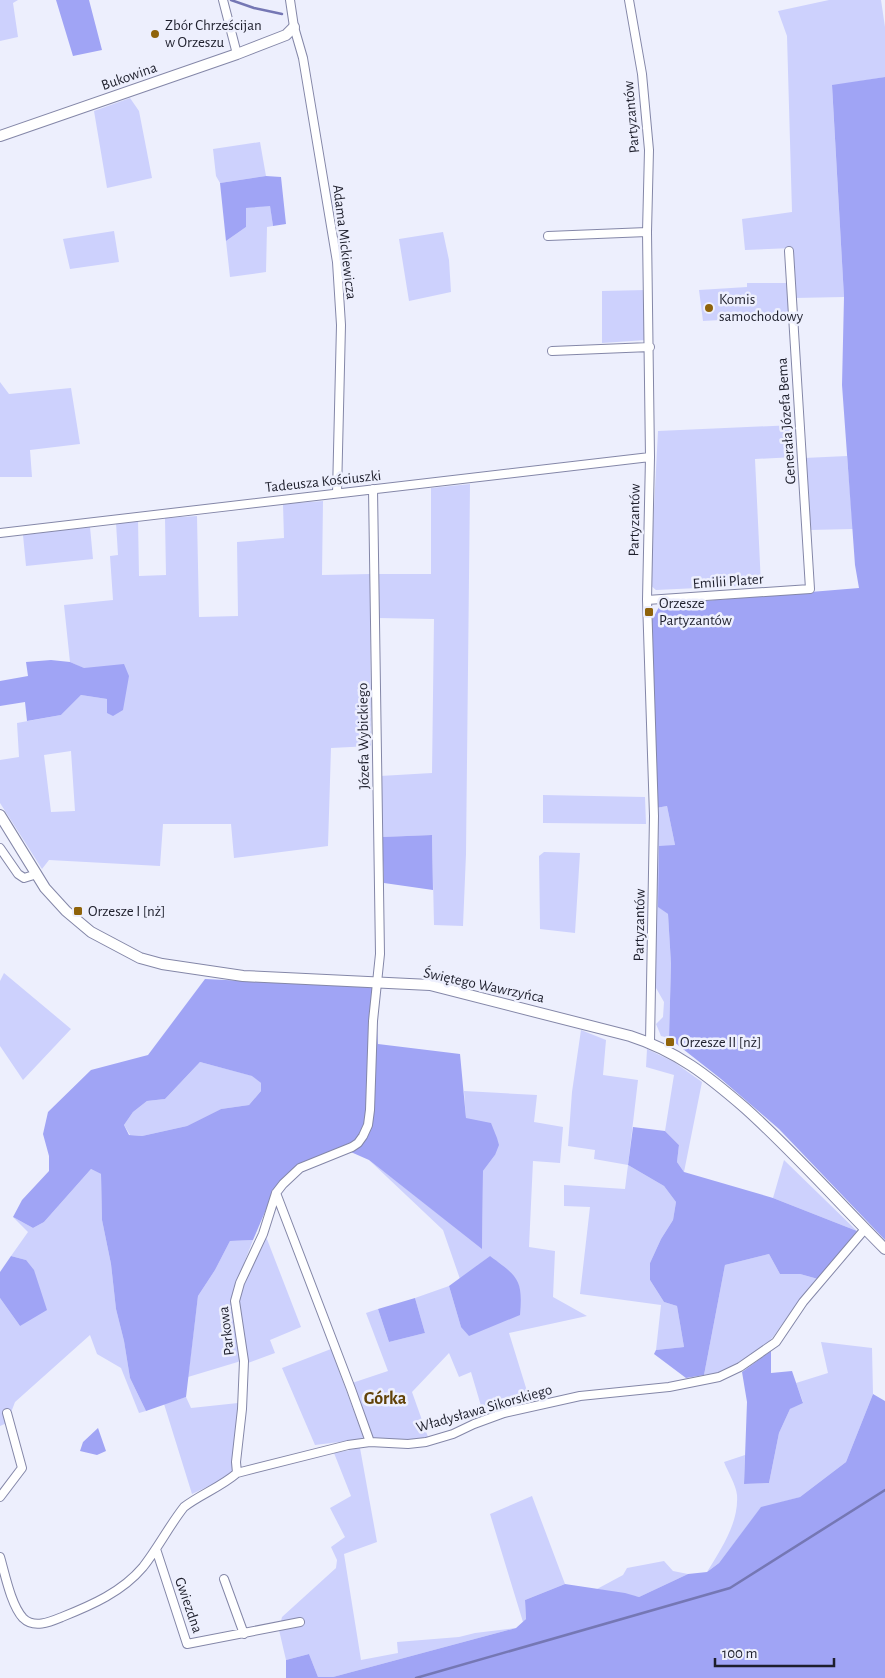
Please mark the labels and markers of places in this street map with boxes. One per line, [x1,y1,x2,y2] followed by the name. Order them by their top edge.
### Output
[165,18,262,50] place label: Zbór Chrześcijan w Orzeszu
[149,28,161,40] marker: Zbór Chrześcijan w Orzeszu
[719,292,804,324] place label: Komis samochodowy
[703,302,715,314] marker: Komis samochodowy
[659,596,732,628] place label: Orzesze Partyzantów
[643,606,655,618] marker: Orzesze Partyzantów
[88,904,165,919] place label: Orzesze I [nż]
[72,905,84,917] marker: Orzesze I [nż]
[680,1035,761,1050] place label: Orzesze II [nż]
[664,1036,676,1048] marker: Orzesze II [nż]

